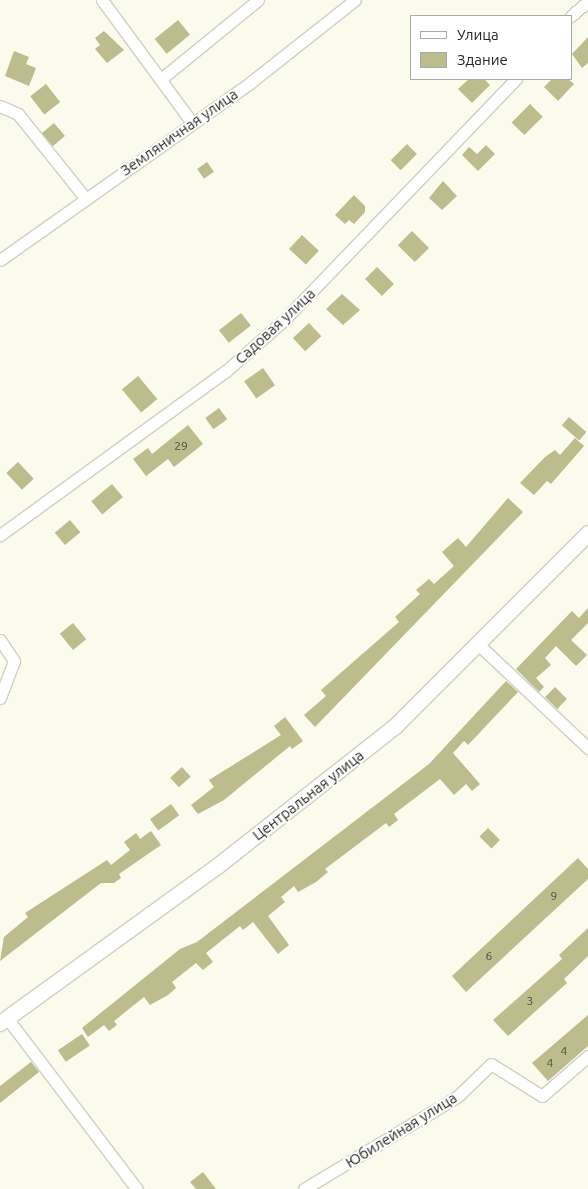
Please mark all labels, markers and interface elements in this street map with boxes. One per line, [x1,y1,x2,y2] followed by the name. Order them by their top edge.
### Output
[410,15,573,80] legend
[457,26,499,43] text: Улица
[457,51,508,68] text: Здание
[117,85,241,179] street label: Земляничная улица
[231,284,319,368] street label: Садовая улица
[174,439,188,453] house number: 29
[249,746,367,844] street label: Центральная улица
[551,889,557,903] house number: 9
[486,949,492,963] house number: 6
[527,994,533,1008] house number: 3
[561,1044,567,1058] house number: 4
[547,1056,553,1070] house number: 4
[342,1088,460,1172] street label: Юбилейная улица

